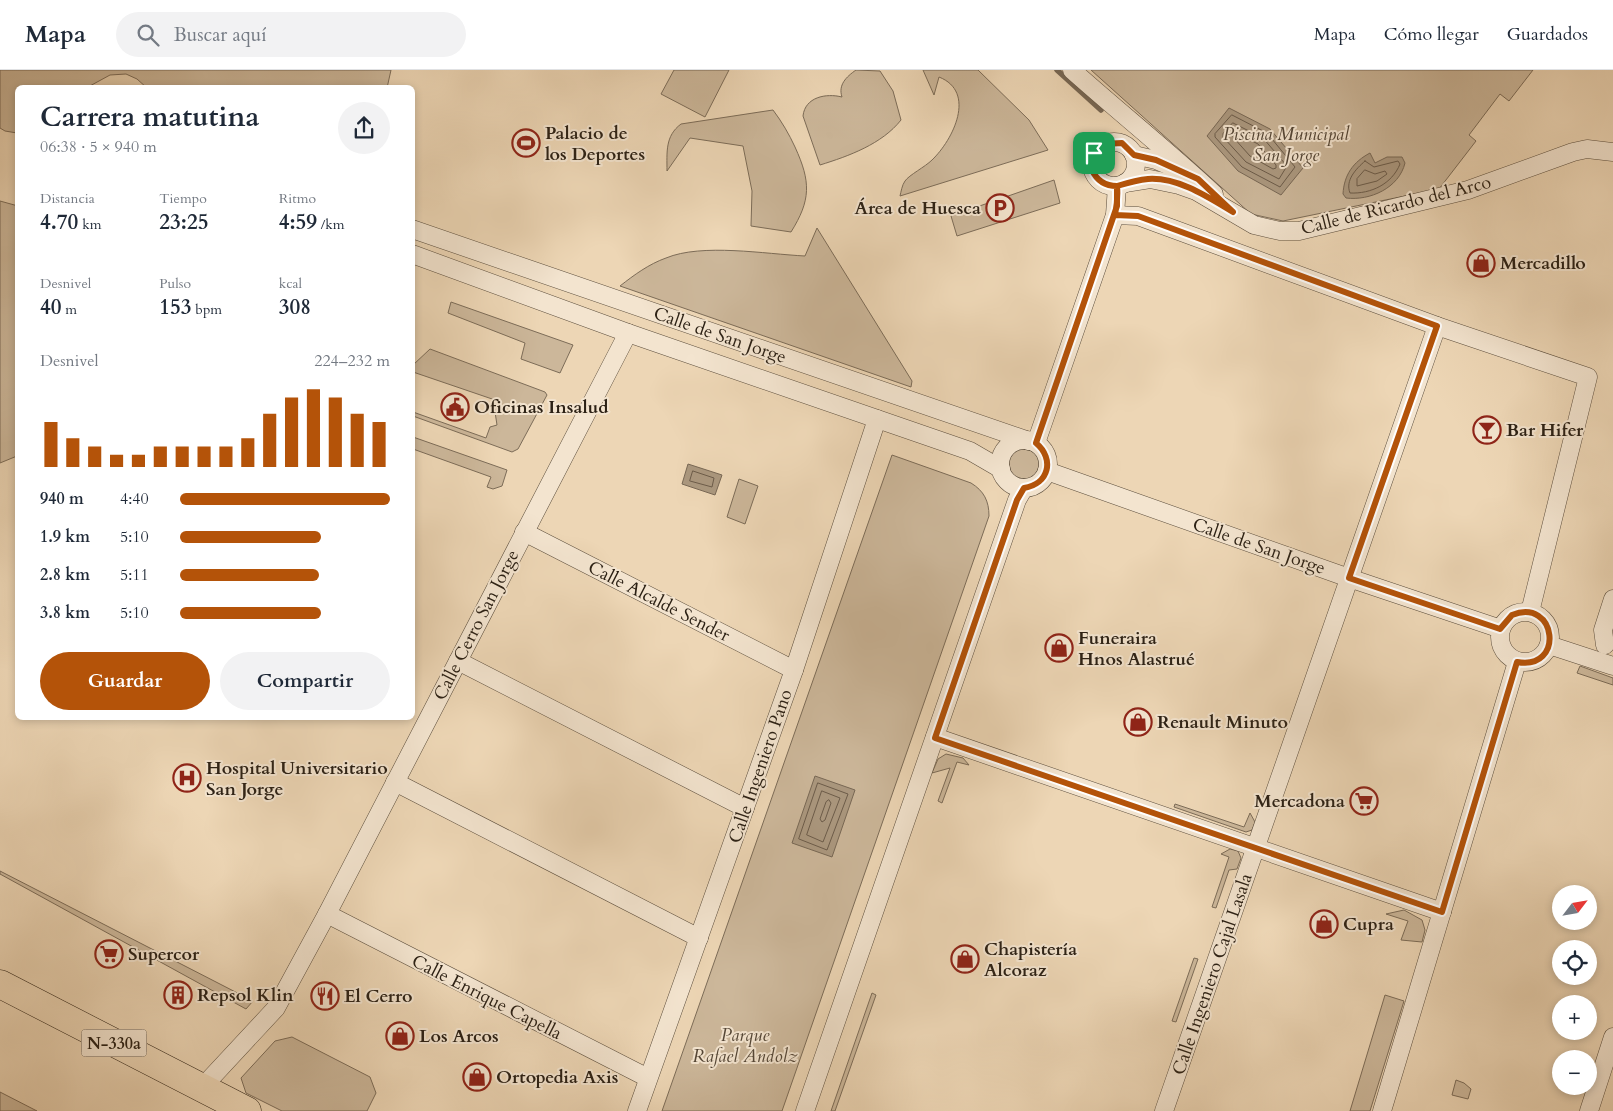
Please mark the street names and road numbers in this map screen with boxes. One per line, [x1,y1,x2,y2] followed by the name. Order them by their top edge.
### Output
[1298,170,1494,241] street label: Calle de Ricardo del Arco
[650,301,790,370] street label: Calle de San Jorge
[1189,512,1329,581] street label: Calle de San Jorge
[428,546,525,705] street label: Calle Cerro San Jorge
[584,555,734,648] street label: Calle Alcalde Sender
[722,686,799,847] street label: Calle Ingeniero Pano
[1166,870,1259,1078] street label: Calle Ingeniero Cajal Lasala
[407,949,566,1046] street label: Calle Enrique Capella
[82,1030,146,1056] road number: N-330a

